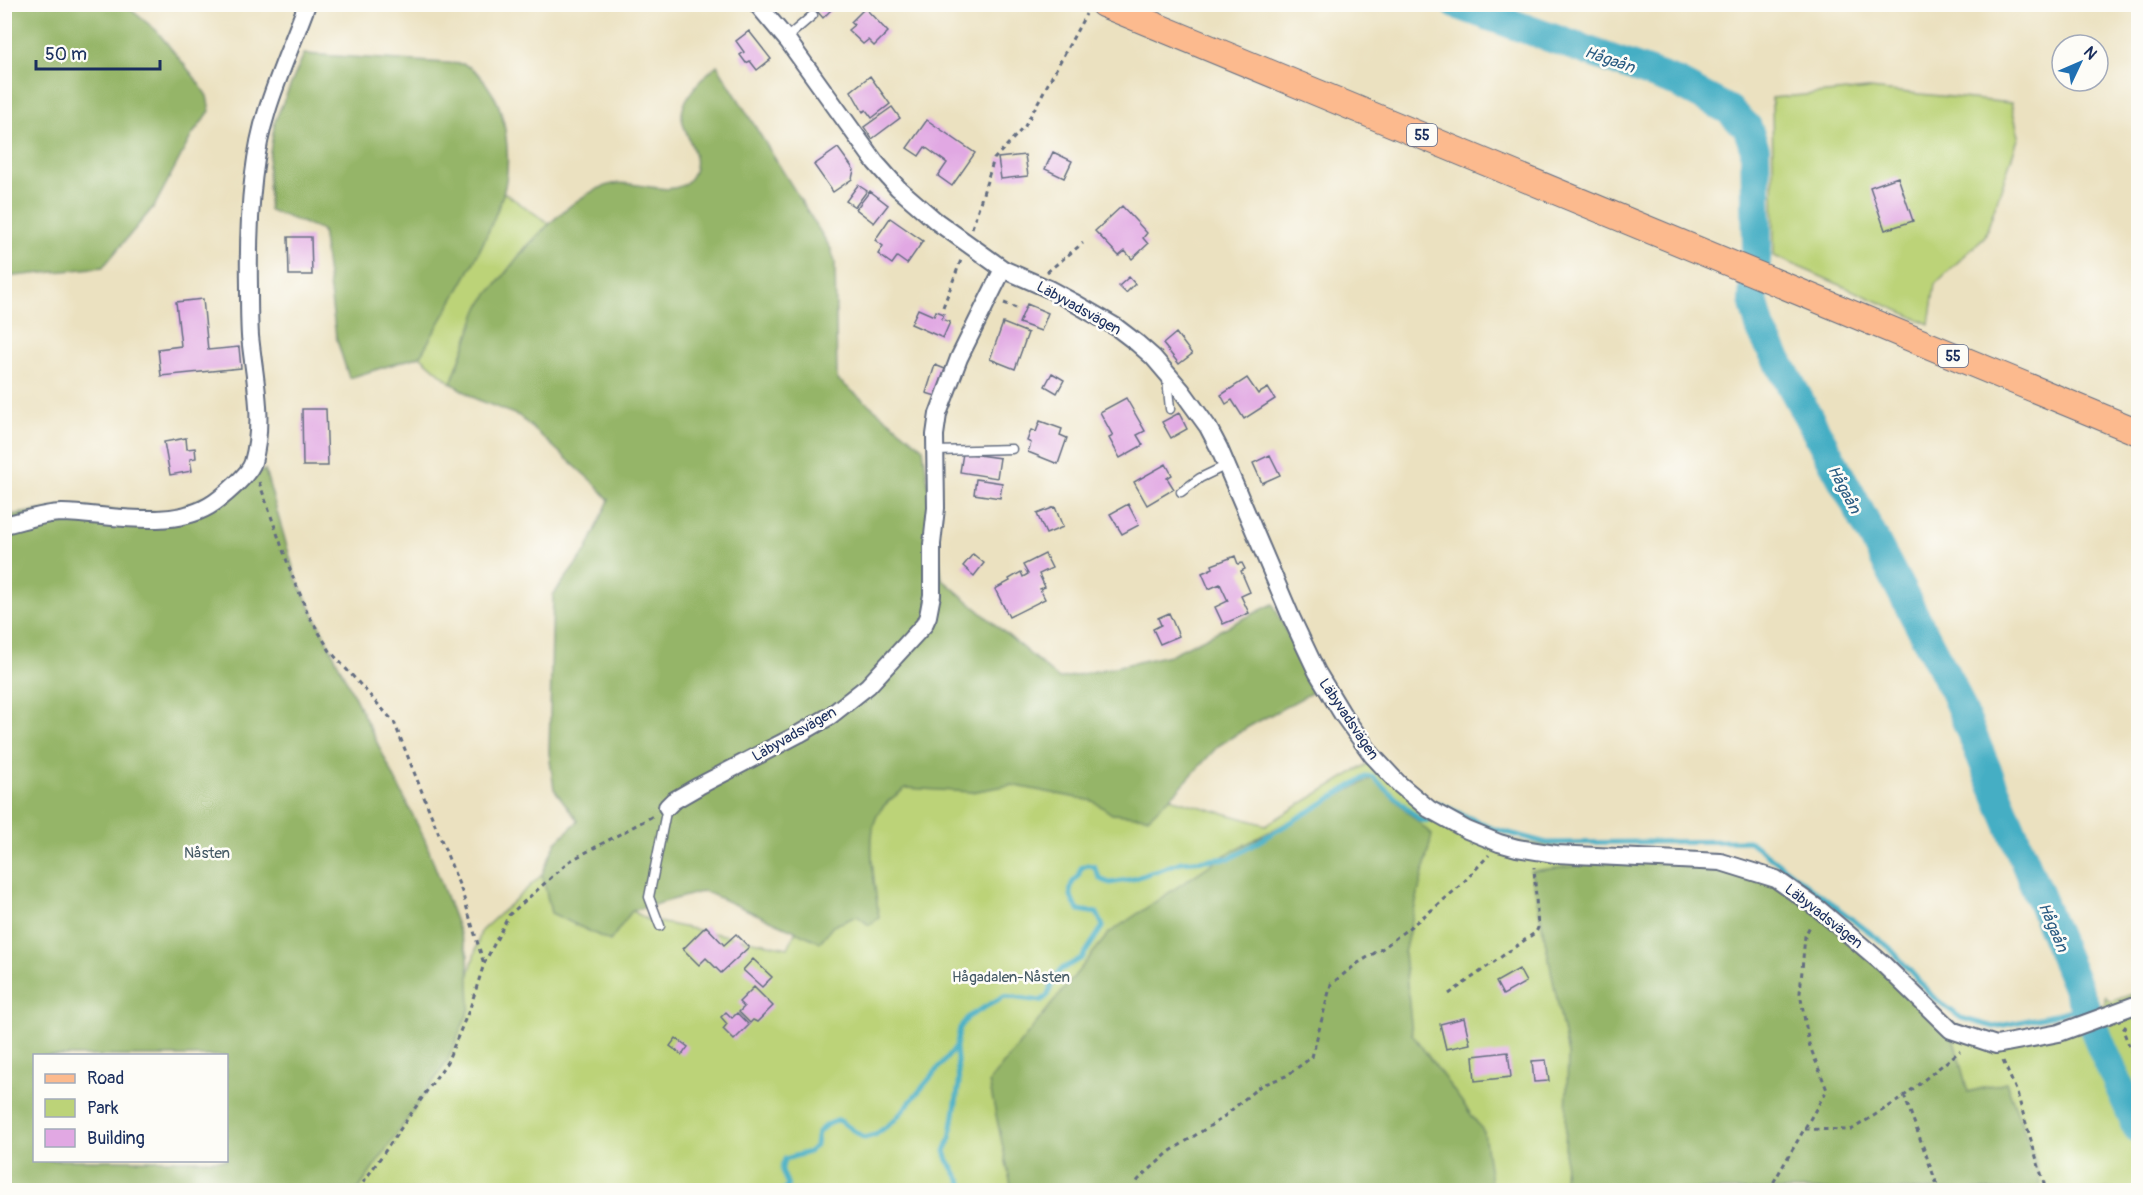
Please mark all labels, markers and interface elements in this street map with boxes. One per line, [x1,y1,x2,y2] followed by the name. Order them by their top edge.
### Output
[36,33,160,71] scale bar
[2050,33,2110,93] north arrow
[1582,42,1638,78] water label: Hågaån
[2079,42,2101,64] text: N
[45,43,87,66] text: 50 m
[1407,124,1437,146] road number: 55
[1033,277,1125,340] street label: Läbyvadsvägen
[1938,345,1968,367] road number: 55
[1823,462,1865,518] water label: Hågaån
[1314,675,1383,764] street label: Läbyvadsvägen
[749,703,840,766] street label: Läbyvadsvägen
[184,844,230,863] park label: Nåsten
[1781,880,1867,953] street label: Läbyvadsvägen
[2034,900,2073,956] water label: Hågaån
[952,968,1070,987] park label: Hågadalen-Nåsten
[33,1054,228,1162] legend
[87,1067,124,1090] text: Road
[87,1097,119,1120] text: Park
[87,1127,145,1150] text: Building

